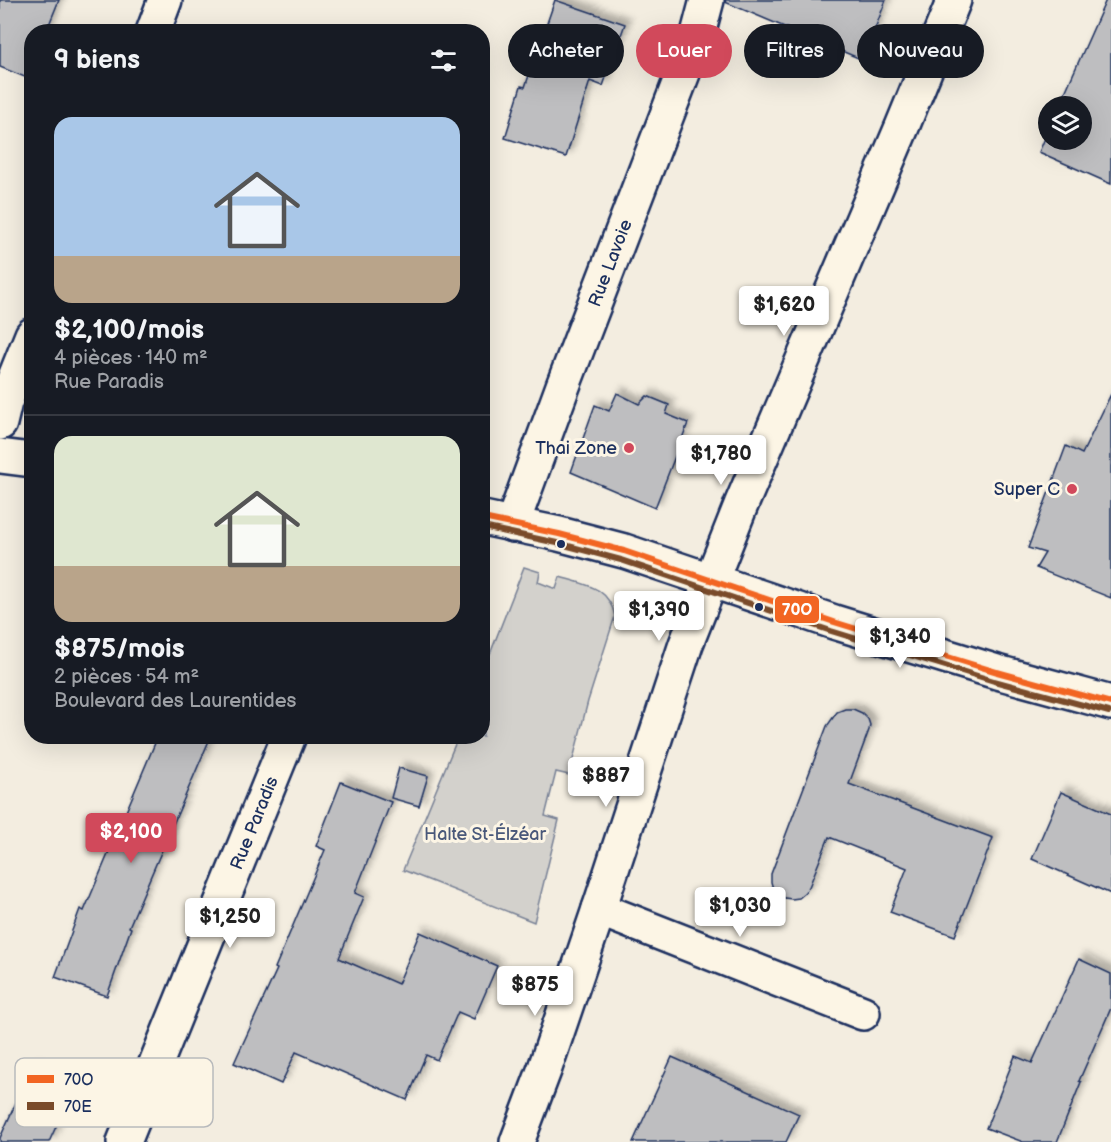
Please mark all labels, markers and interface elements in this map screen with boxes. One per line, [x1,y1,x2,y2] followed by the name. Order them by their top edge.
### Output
[508,24,624,78] chip: Acheter
[636,24,732,78] chip: Louer
[744,24,845,78] chip: Filtres
[857,24,984,78] chip: Nouveau
[427,44,460,77] icon: filters
[54,45,140,76] text: 9 biens
[1038,96,1092,150] map controls
[1038,96,1092,150] button: layers
[203,156,311,264] icon: home
[584,216,637,310] street label: Rue Lavoie
[735,286,833,337] pin: $1,620
[753,293,815,317] text: $1,620
[54,315,204,346] text: $2,100/mois
[54,346,208,370] text: 4 pièces · 140 m²
[54,370,164,394] text: Rue Paradis
[672,435,770,486] pin: $1,780
[535,438,617,459] place label: Thai Zone
[622,441,636,455] marker: Thai Zone
[690,442,752,466] text: $1,780
[203,475,311,583] icon: home
[994,479,1060,500] place label: Super C
[1065,482,1079,496] marker: Super C
[555,538,567,550] unlabelled marker
[610,591,708,642] pin: $1,390
[774,595,820,624] line badge: 70O
[628,598,690,622] text: $1,390
[753,601,765,613] unlabelled marker
[782,601,813,620] text: 70O
[851,618,949,669] pin: $1,340
[869,625,931,649] text: $1,340
[54,634,184,665] text: $875/mois
[54,665,199,689] text: 2 pièces · 54 m²
[54,689,296,713] text: Boulevard des Laurentides
[570,757,642,808] pin: $887
[582,764,630,788] text: $887
[226,773,283,873] street label: Rue Paradis
[82,813,180,864] pin: $2,100
[100,820,162,844] text: $2,100
[424,822,546,845] park label: Halte St-Élzéar
[691,887,789,938] pin: $1,030
[709,894,771,918] text: $1,030
[181,898,279,949] pin: $1,250
[199,905,261,929] text: $1,250
[499,966,571,1017] pin: $875
[511,973,559,997] text: $875
[15,1058,213,1127] legend
[64,1071,93,1090] text: 70O
[64,1098,92,1117] text: 70E

